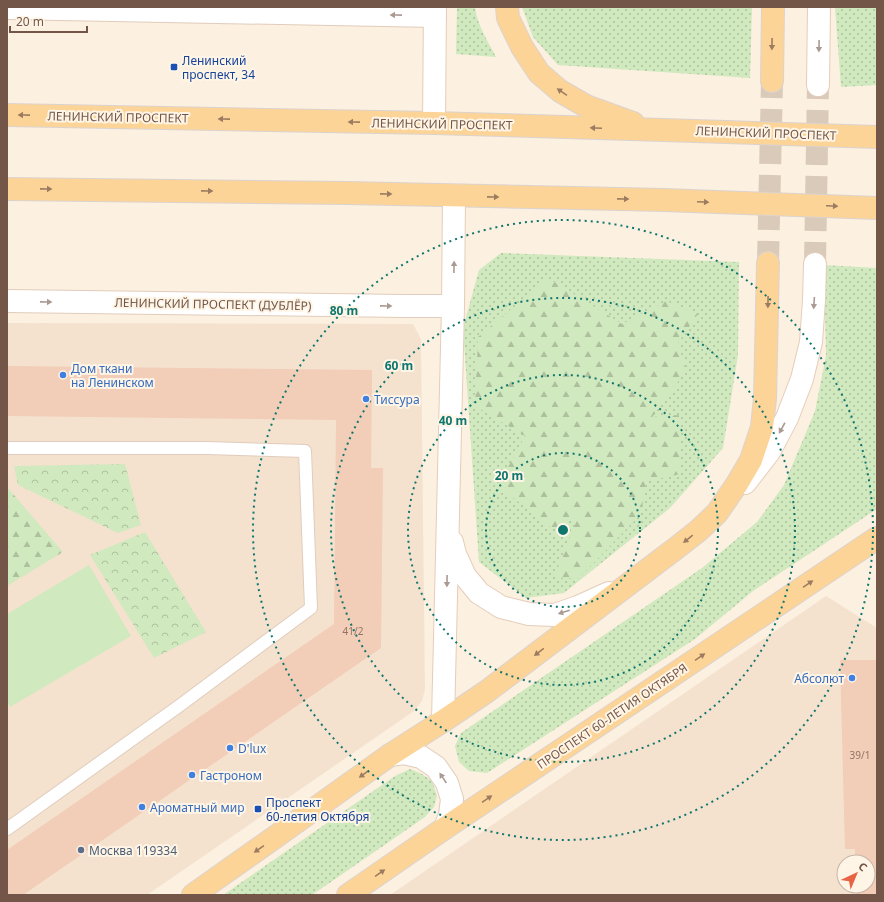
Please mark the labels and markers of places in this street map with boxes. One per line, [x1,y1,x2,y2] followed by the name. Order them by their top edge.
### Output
[182,52,255,83] place label: Ленинский проспект, 34
[169,62,179,72] marker: Ленинский проспект, 34
[71,360,154,391] place label: Дом ткани на Ленинском
[58,370,68,380] marker: Дом ткани на Ленинском
[374,391,420,408] place label: Тиссура
[361,394,371,404] marker: Тиссура
[556,523,570,537] centre of rings
[794,670,844,687] place label: Абсолют
[847,673,857,683] marker: Абсолют
[238,740,267,757] place label: D'lux
[225,743,235,753] marker: D'lux
[200,767,262,784] place label: Гастроном
[187,770,197,780] marker: Гастроном
[266,794,369,825] place label: Проспект 60-летия Октября
[150,799,244,816] place label: Ароматный мир
[137,802,147,812] marker: Ароматный мир
[253,804,263,814] marker: Проспект 60-летия Октября
[89,842,177,859] place label: Москва 119334
[76,845,86,855] marker: Москва 119334

